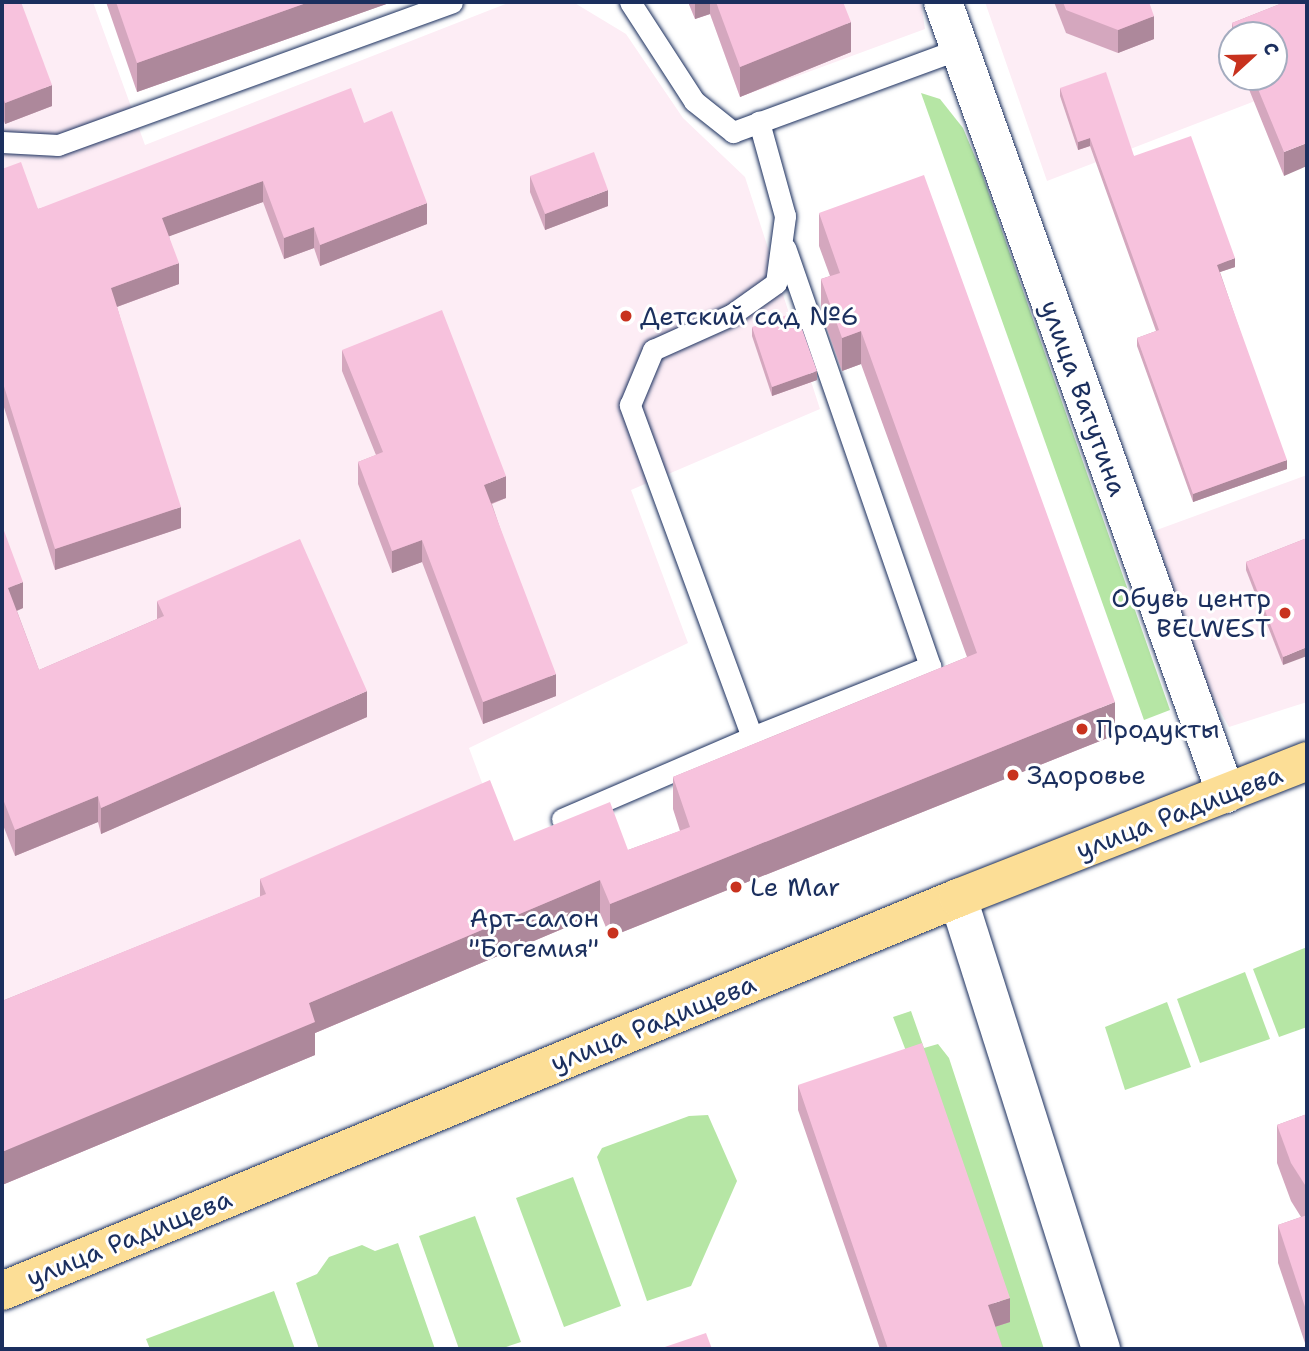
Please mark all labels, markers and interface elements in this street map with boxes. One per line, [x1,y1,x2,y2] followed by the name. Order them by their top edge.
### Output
[1218,21,1288,91] north arrow
[1257,39,1285,59] text: С
[1034,296,1134,500] street label: улица Ватутина
[640,300,859,332] place label: Детский сад №6
[618,308,634,324] marker: Детский сад №6
[1111,582,1271,644] place label: Обувь центр BELWEST
[1277,605,1293,621] marker: Обувь центр BELWEST
[1096,713,1220,745] place label: Продукты
[1074,721,1090,737] marker: Продукты
[1071,758,1287,866] street label: улица Радищева
[1027,759,1146,791] place label: Здоровье
[1005,767,1021,783] marker: Здоровье
[750,871,840,903] place label: Le Mar
[728,879,744,895] marker: Le Mar
[469,902,599,964] place label: Арт-салон "Богемия"
[605,925,621,941] marker: Арт-салон "Богемия"
[546,968,760,1078] street label: улица Радищева
[22,1183,236,1293] street label: улица Радищева

